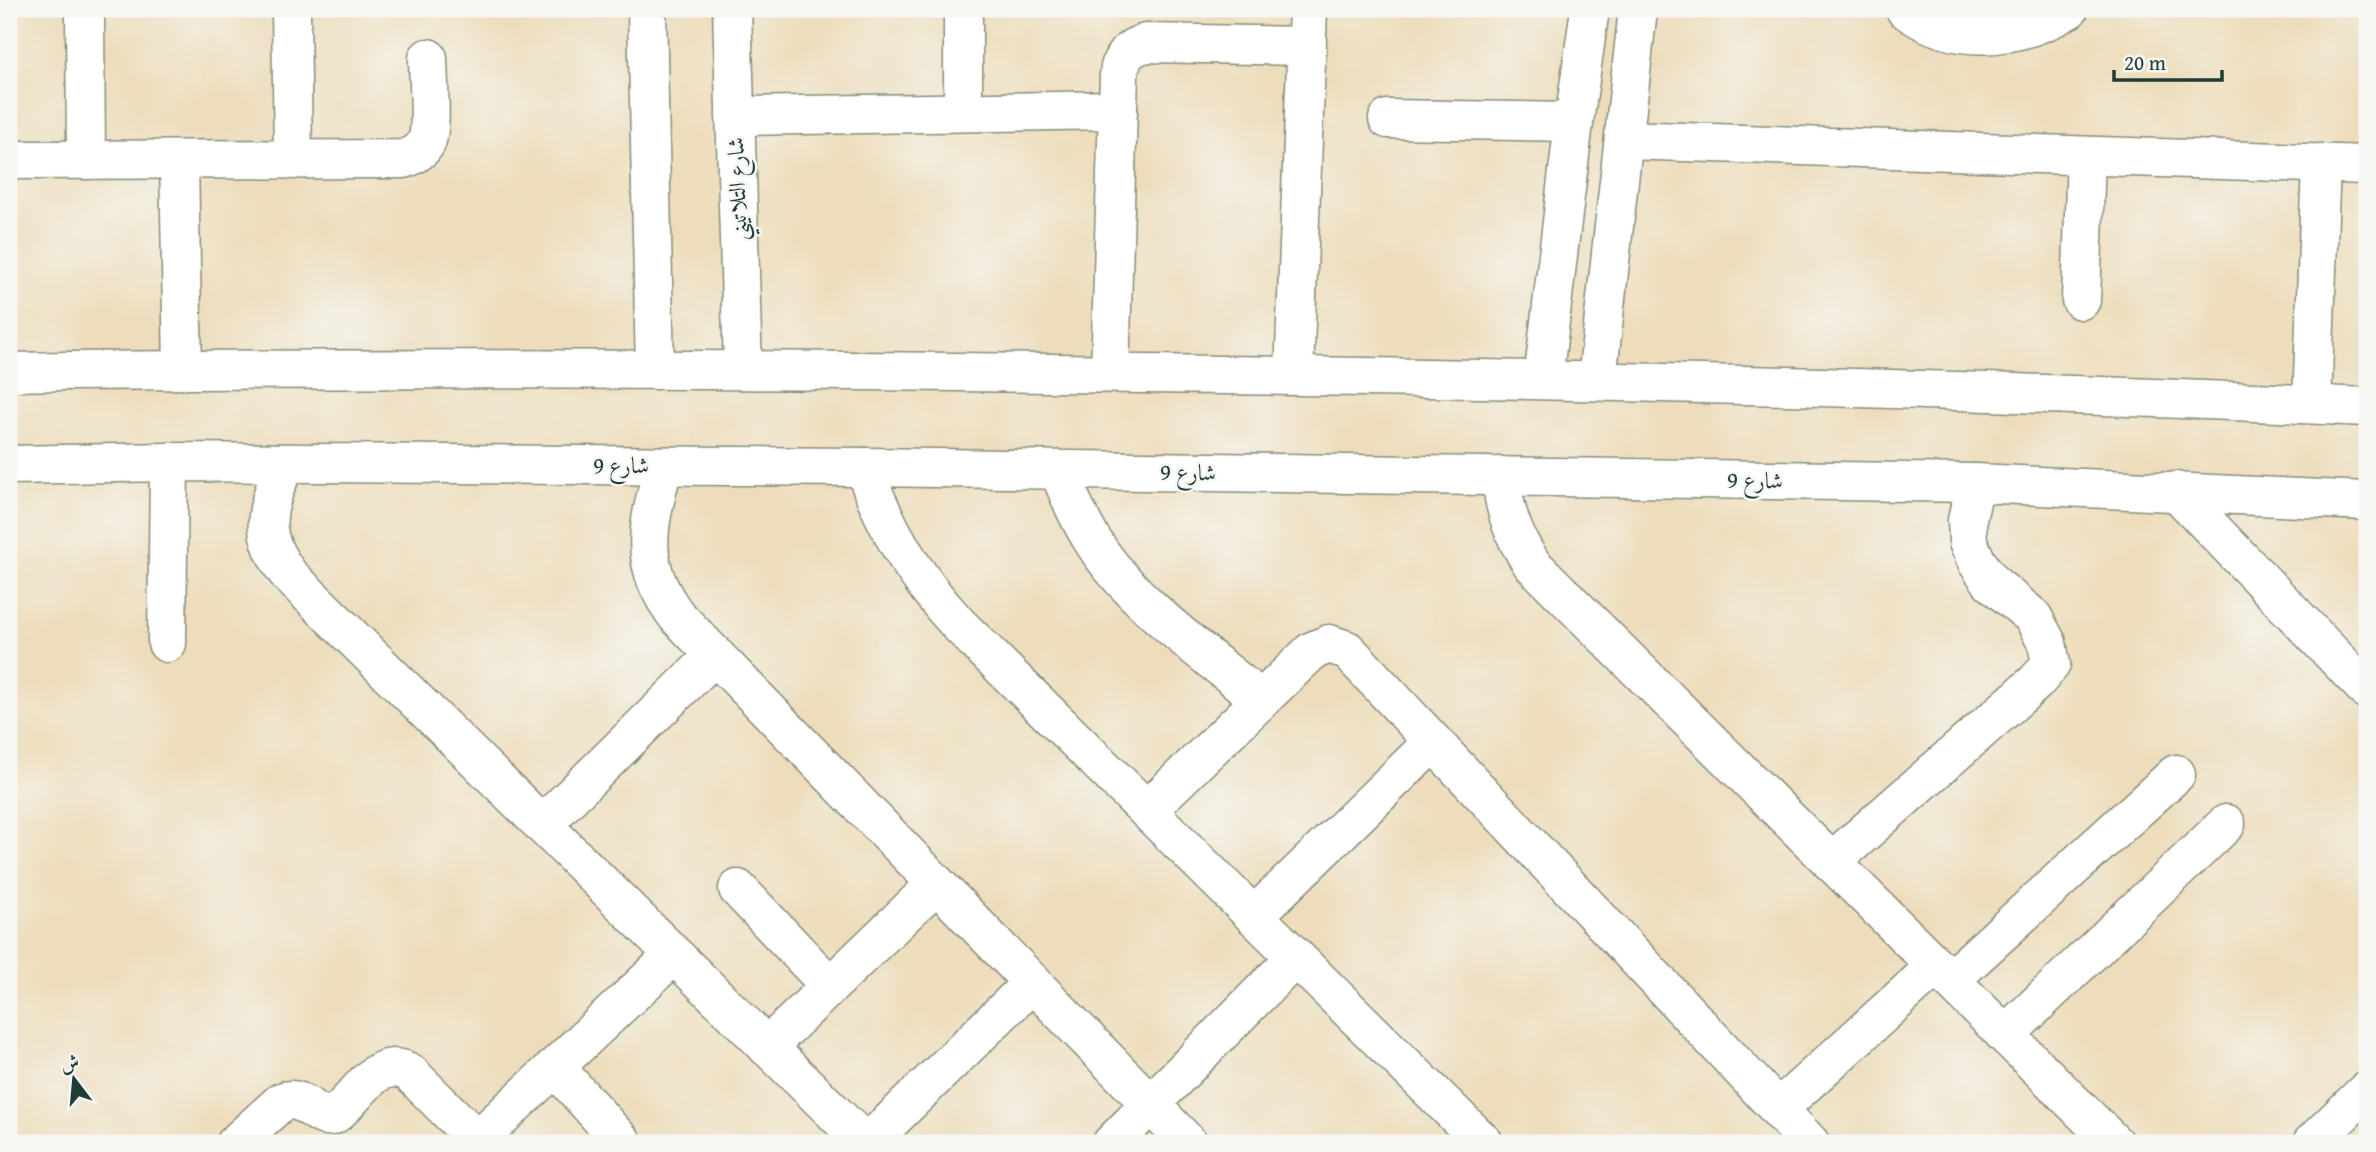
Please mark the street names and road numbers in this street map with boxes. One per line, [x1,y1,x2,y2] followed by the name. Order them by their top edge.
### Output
[718,136,760,241] street label: شارع التلاتيني
[593,448,649,485] street label: شارع 9
[1160,455,1216,492] street label: شارع 9
[1727,463,1783,500] street label: شارع 9

